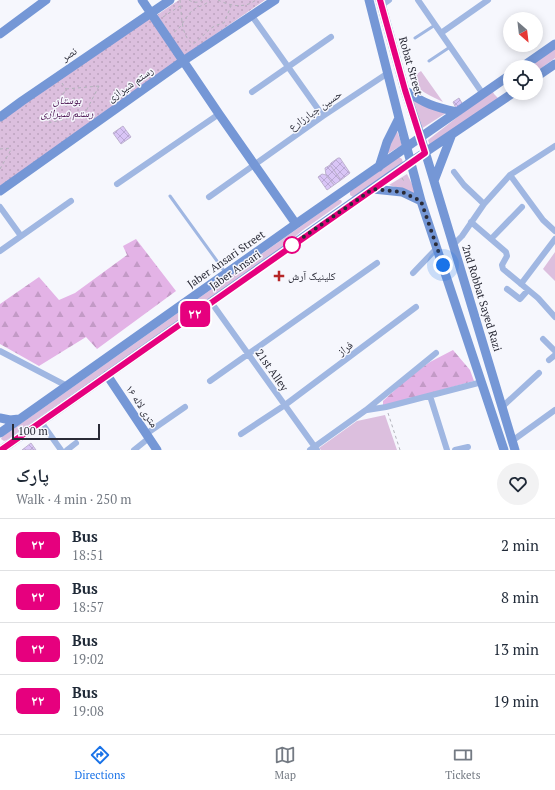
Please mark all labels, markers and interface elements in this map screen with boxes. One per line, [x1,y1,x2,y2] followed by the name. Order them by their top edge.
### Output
[503,12,543,52] north arrow
[503,12,543,100] map controls
[396,35,426,97] street label: Robat Street
[58,44,80,65] street label: نصر
[503,60,543,100] button: locate
[104,63,156,106] street label: رستم شیرازی
[285,86,345,134] street label: حسین جبارزارع
[40,93,94,121] park label: بوستان رستم شیرازی
[185,227,267,291] street label: Jaber Ansari Street
[283,236,301,254] unlabelled marker
[459,243,505,353] street label: 2nd Robbat Sayed Razi
[207,247,263,293] street label: Jaber Ansari
[433,255,453,275] your location
[288,269,336,283] place label: کلینیک آرش
[273,270,285,282] marker: کلینیک آرش
[177,301,213,327] line badge: ۲۲
[188,304,202,323] text: ۲۲
[334,337,356,359] street label: فراز
[252,346,292,394] street label: 21st Alley
[123,382,161,430] street label: ۱۶ متری لاله
[12,422,100,441] scale bar
[18,424,48,438] text: 100 m
[16,462,49,487] text: پارک
[497,463,539,505] button: heart
[16,490,131,508] text: Walk · 4 min · 250 m
[72,526,98,546] text: Bus
[31,535,45,554] text: ۲۲
[501,535,539,555] text: 2 min
[72,546,104,564] text: 18:51
[72,578,98,598] text: Bus
[31,587,45,606] text: ۲۲
[501,587,539,607] text: 8 min
[72,598,104,616] text: 18:57
[72,630,98,650] text: Bus
[31,639,45,658] text: ۲۲
[493,639,539,659] text: 13 min
[72,650,104,668] text: 19:02
[72,682,98,702] text: Bus
[31,691,45,710] text: ۲۲
[493,691,539,711] text: 19 min
[72,702,104,720] text: 19:08
[75,744,125,782] tab: Directions
[274,744,296,782] tab: Map
[445,744,480,782] tab: Tickets

